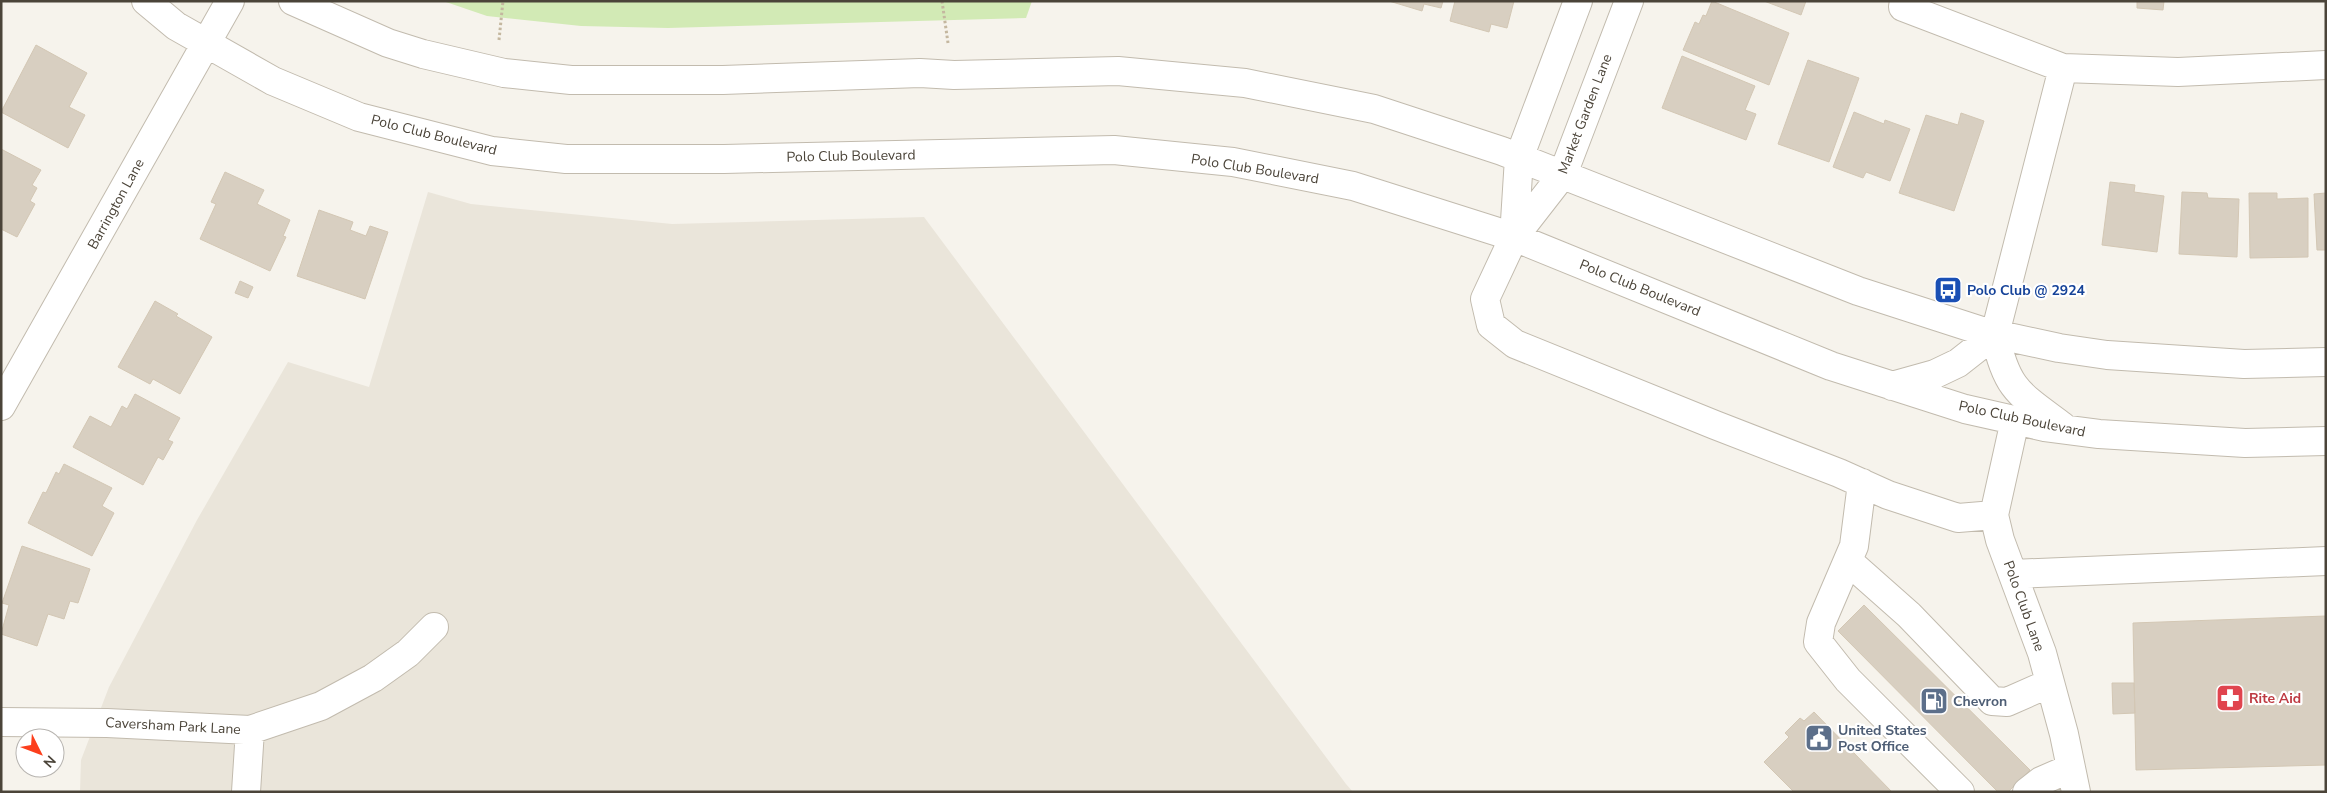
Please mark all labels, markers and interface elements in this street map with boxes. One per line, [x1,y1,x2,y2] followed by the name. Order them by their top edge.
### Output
[1553,51,1617,177] street label: Market Garden Lane
[369,110,499,160] street label: Polo Club Boulevard
[786,145,916,167] street label: Polo Club Boulevard
[1190,150,1320,188] street label: Polo Club Boulevard
[83,155,149,253] street label: Barrington Lane
[1577,255,1703,321] street label: Polo Club Boulevard
[1933,275,1963,305] bus stop icon: Polo Club @ 2924
[1967,281,2086,300] place label: Polo Club @ 2924
[1957,396,2087,442] street label: Polo Club Boulevard
[1999,558,2049,654] street label: Polo Club Lane
[2215,683,2245,713] pharmacy icon: Rite Aid
[1919,686,1949,716] fuel station icon: Chevron
[2249,689,2301,708] place label: Rite Aid
[1953,692,2007,711] place label: Chevron
[105,713,241,739] street label: Caversham Park Lane
[1838,721,1927,756] place label: United States Post Office
[1804,723,1834,753] public building icon: United States Post Office
[15,728,65,778] north arrow
[39,751,60,772] text: N

